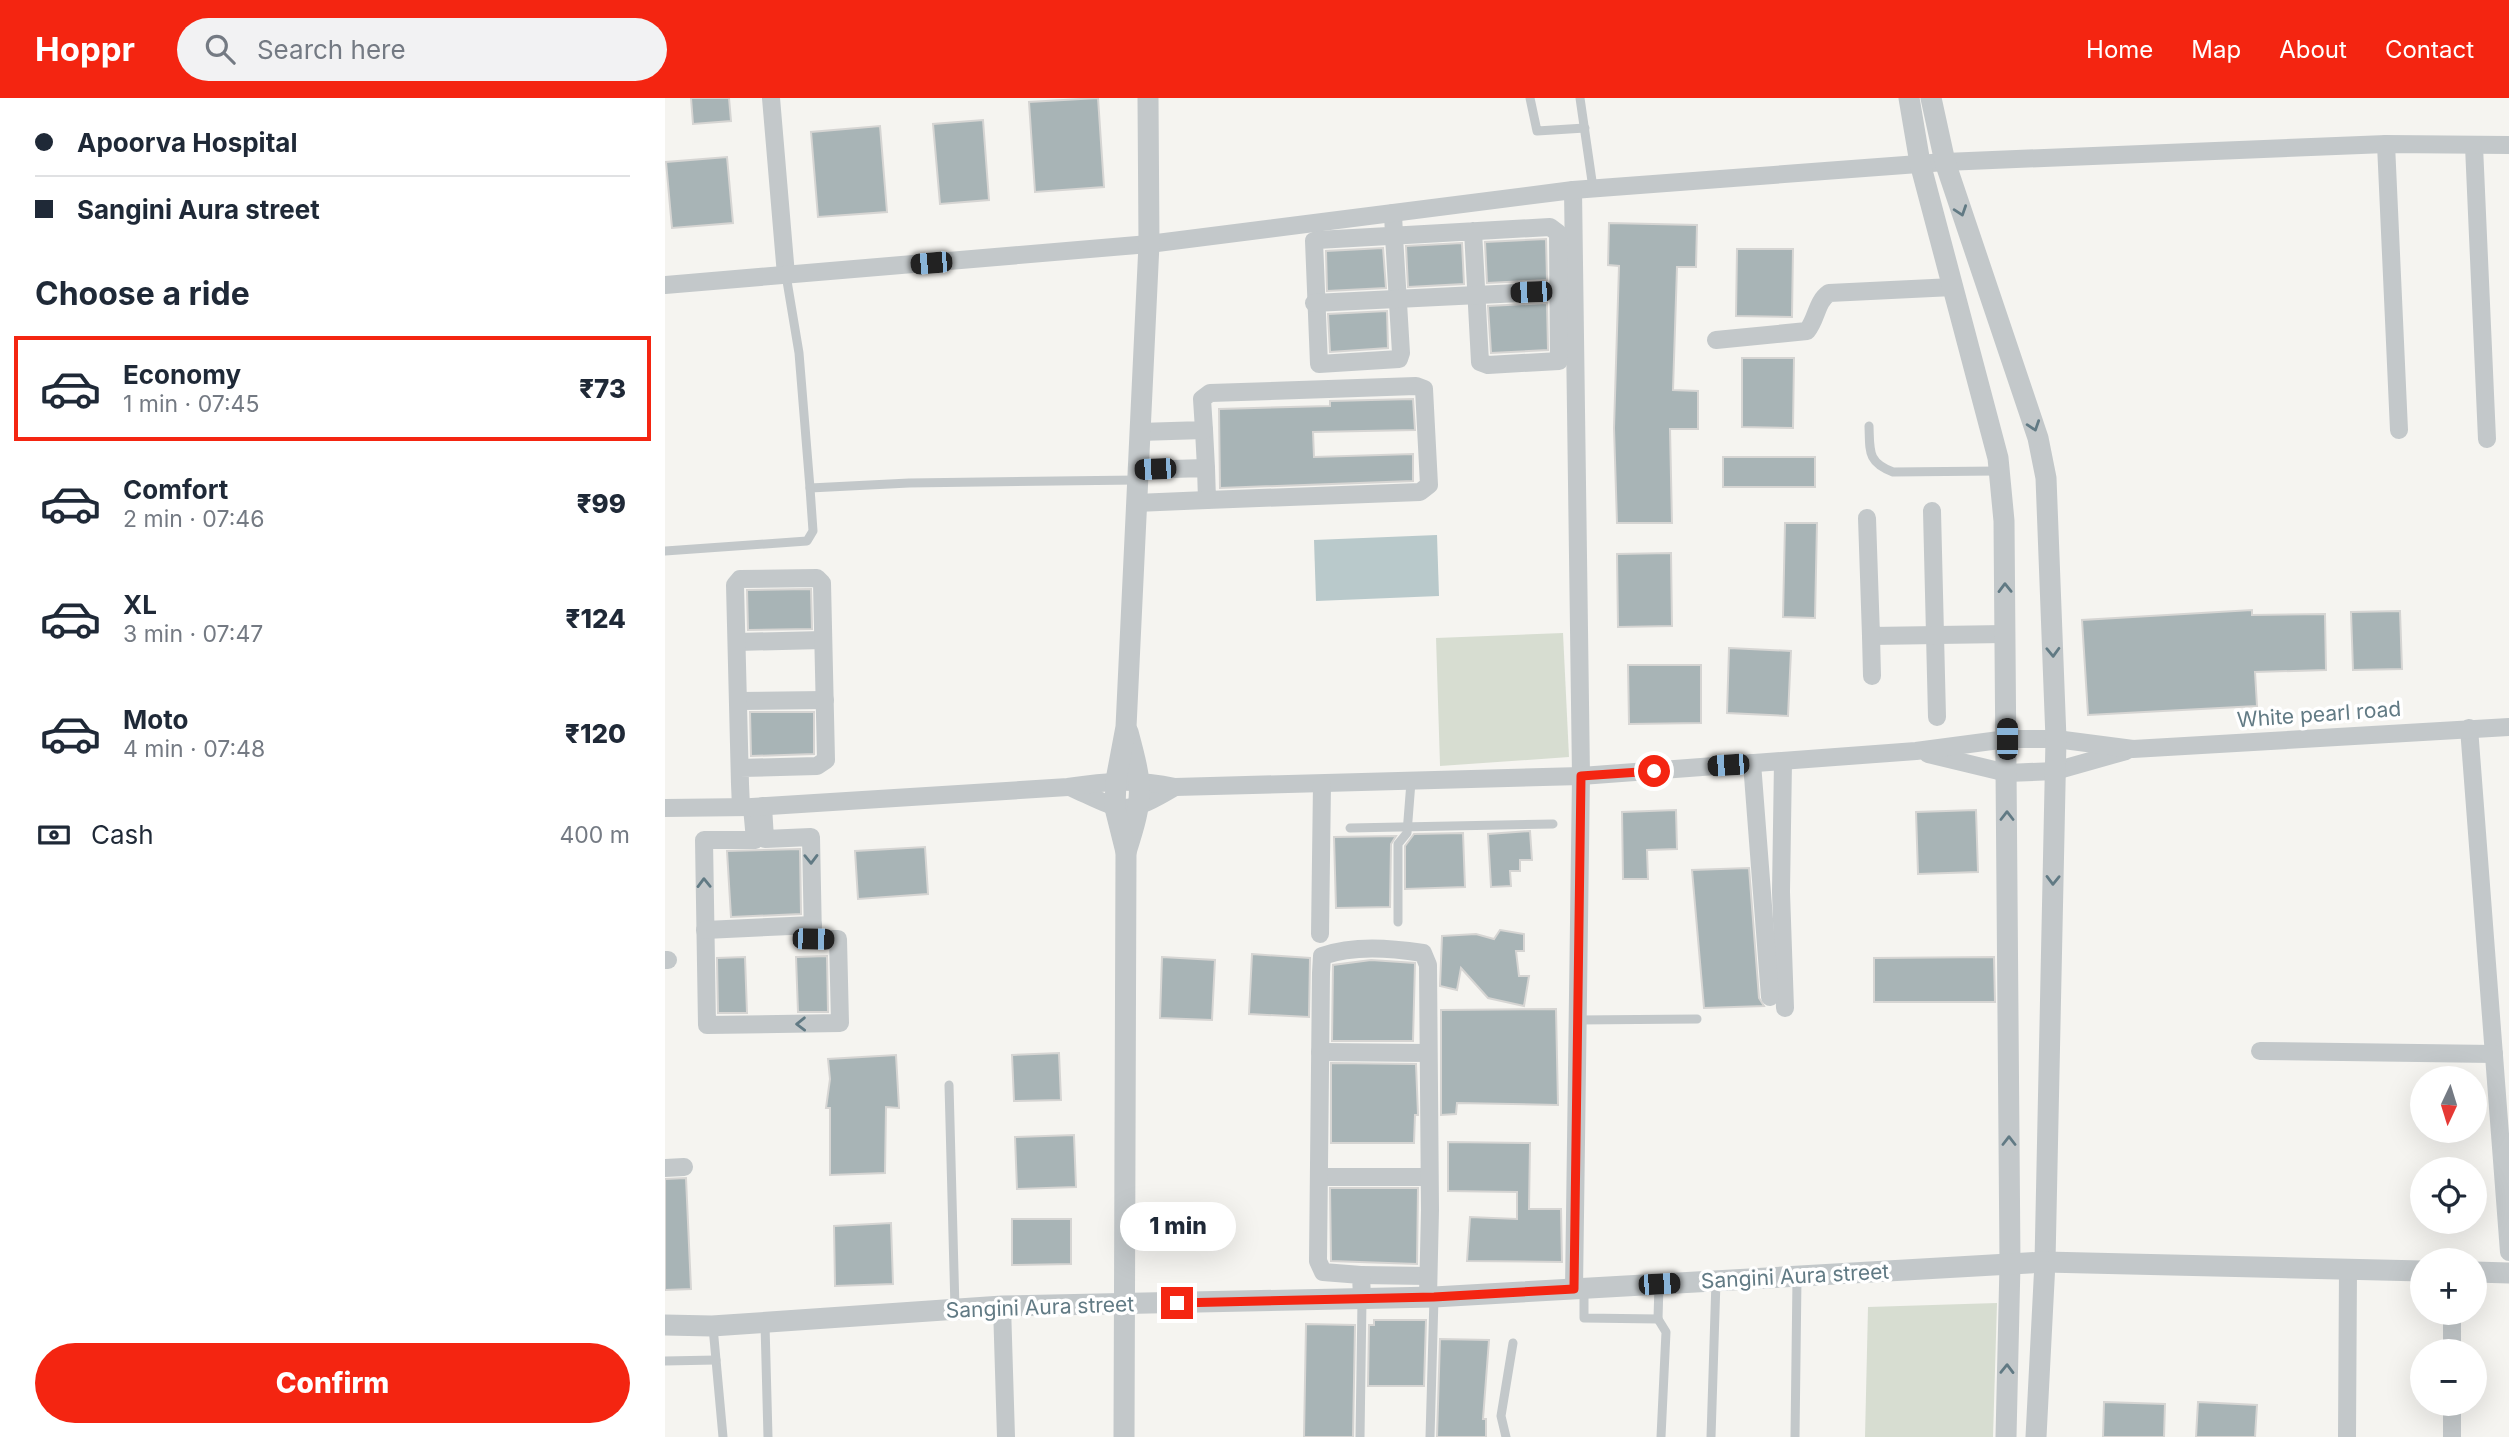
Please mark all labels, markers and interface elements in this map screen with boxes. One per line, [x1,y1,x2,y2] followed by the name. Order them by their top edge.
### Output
[177,18,667,81] search box
[35,29,135,69] text: Hoppr
[201,30,239,68] icon: search
[257,34,406,65] text: Search here
[2086,35,2153,64] text: Home
[2191,35,2241,64] text: Map
[2279,35,2347,64] text: About
[2385,35,2474,64] text: Contact
[77,127,297,158] text: Apoorva Hospital
[77,194,320,225] text: Sangini Aura street
[1953,204,1967,217] one-way arrow
[910,251,953,275] car
[35,274,250,313] text: Choose a ride
[1510,281,1553,303] car
[39,357,102,420] icon: car
[123,359,241,390] text: Economy
[579,373,626,404] text: ₹73
[123,390,259,418] text: 1 min · 07:45
[2026,420,2040,432] one-way arrow
[1134,458,1177,480] car
[39,472,102,535] icon: car
[123,474,228,505] text: Comfort
[576,488,626,519] text: ₹99
[123,505,264,533] text: 2 min · 07:46
[1997,583,2013,593] one-way arrow
[39,587,102,650] icon: car
[123,589,157,620] text: XL
[565,603,626,634] text: ₹124
[123,620,263,648] text: 3 min · 07:47
[2045,647,2060,658] one-way arrow
[2236,696,2402,732] street label: White pearl road
[39,702,102,765] icon: car
[123,704,188,735] text: Moto
[565,718,626,749] text: ₹120
[1997,718,2018,760] car
[123,735,265,763] text: 4 min · 07:48
[1707,753,1750,777] car
[1638,755,1670,787] route start
[1999,810,2015,821] one-way arrow
[35,816,73,854] icon: cash
[91,819,154,850] text: Cash
[560,821,630,849] text: 400 m
[804,853,819,864] one-way arrow
[2045,875,2060,886] one-way arrow
[697,877,712,888] one-way arrow
[792,928,835,950] car
[796,1016,807,1031] one-way arrow
[2410,1066,2487,1143] north arrow
[2410,1066,2487,1416] map controls
[2001,1136,2017,1146] one-way arrow
[2410,1157,2487,1234] button: locate
[1119,1202,1235,1250] callout: 1 min
[1149,1212,1207,1240] text: 1 min
[2410,1248,2487,1325] button: +
[1700,1259,1890,1293] street label: Sangini Aura street
[1638,1272,1681,1296] car
[1161,1287,1193,1319] route end
[945,1291,1135,1323] street label: Sangini Aura street
[2410,1339,2487,1416] button: −
[35,1343,630,1423] button: Confirm
[2000,1363,2015,1374] one-way arrow

